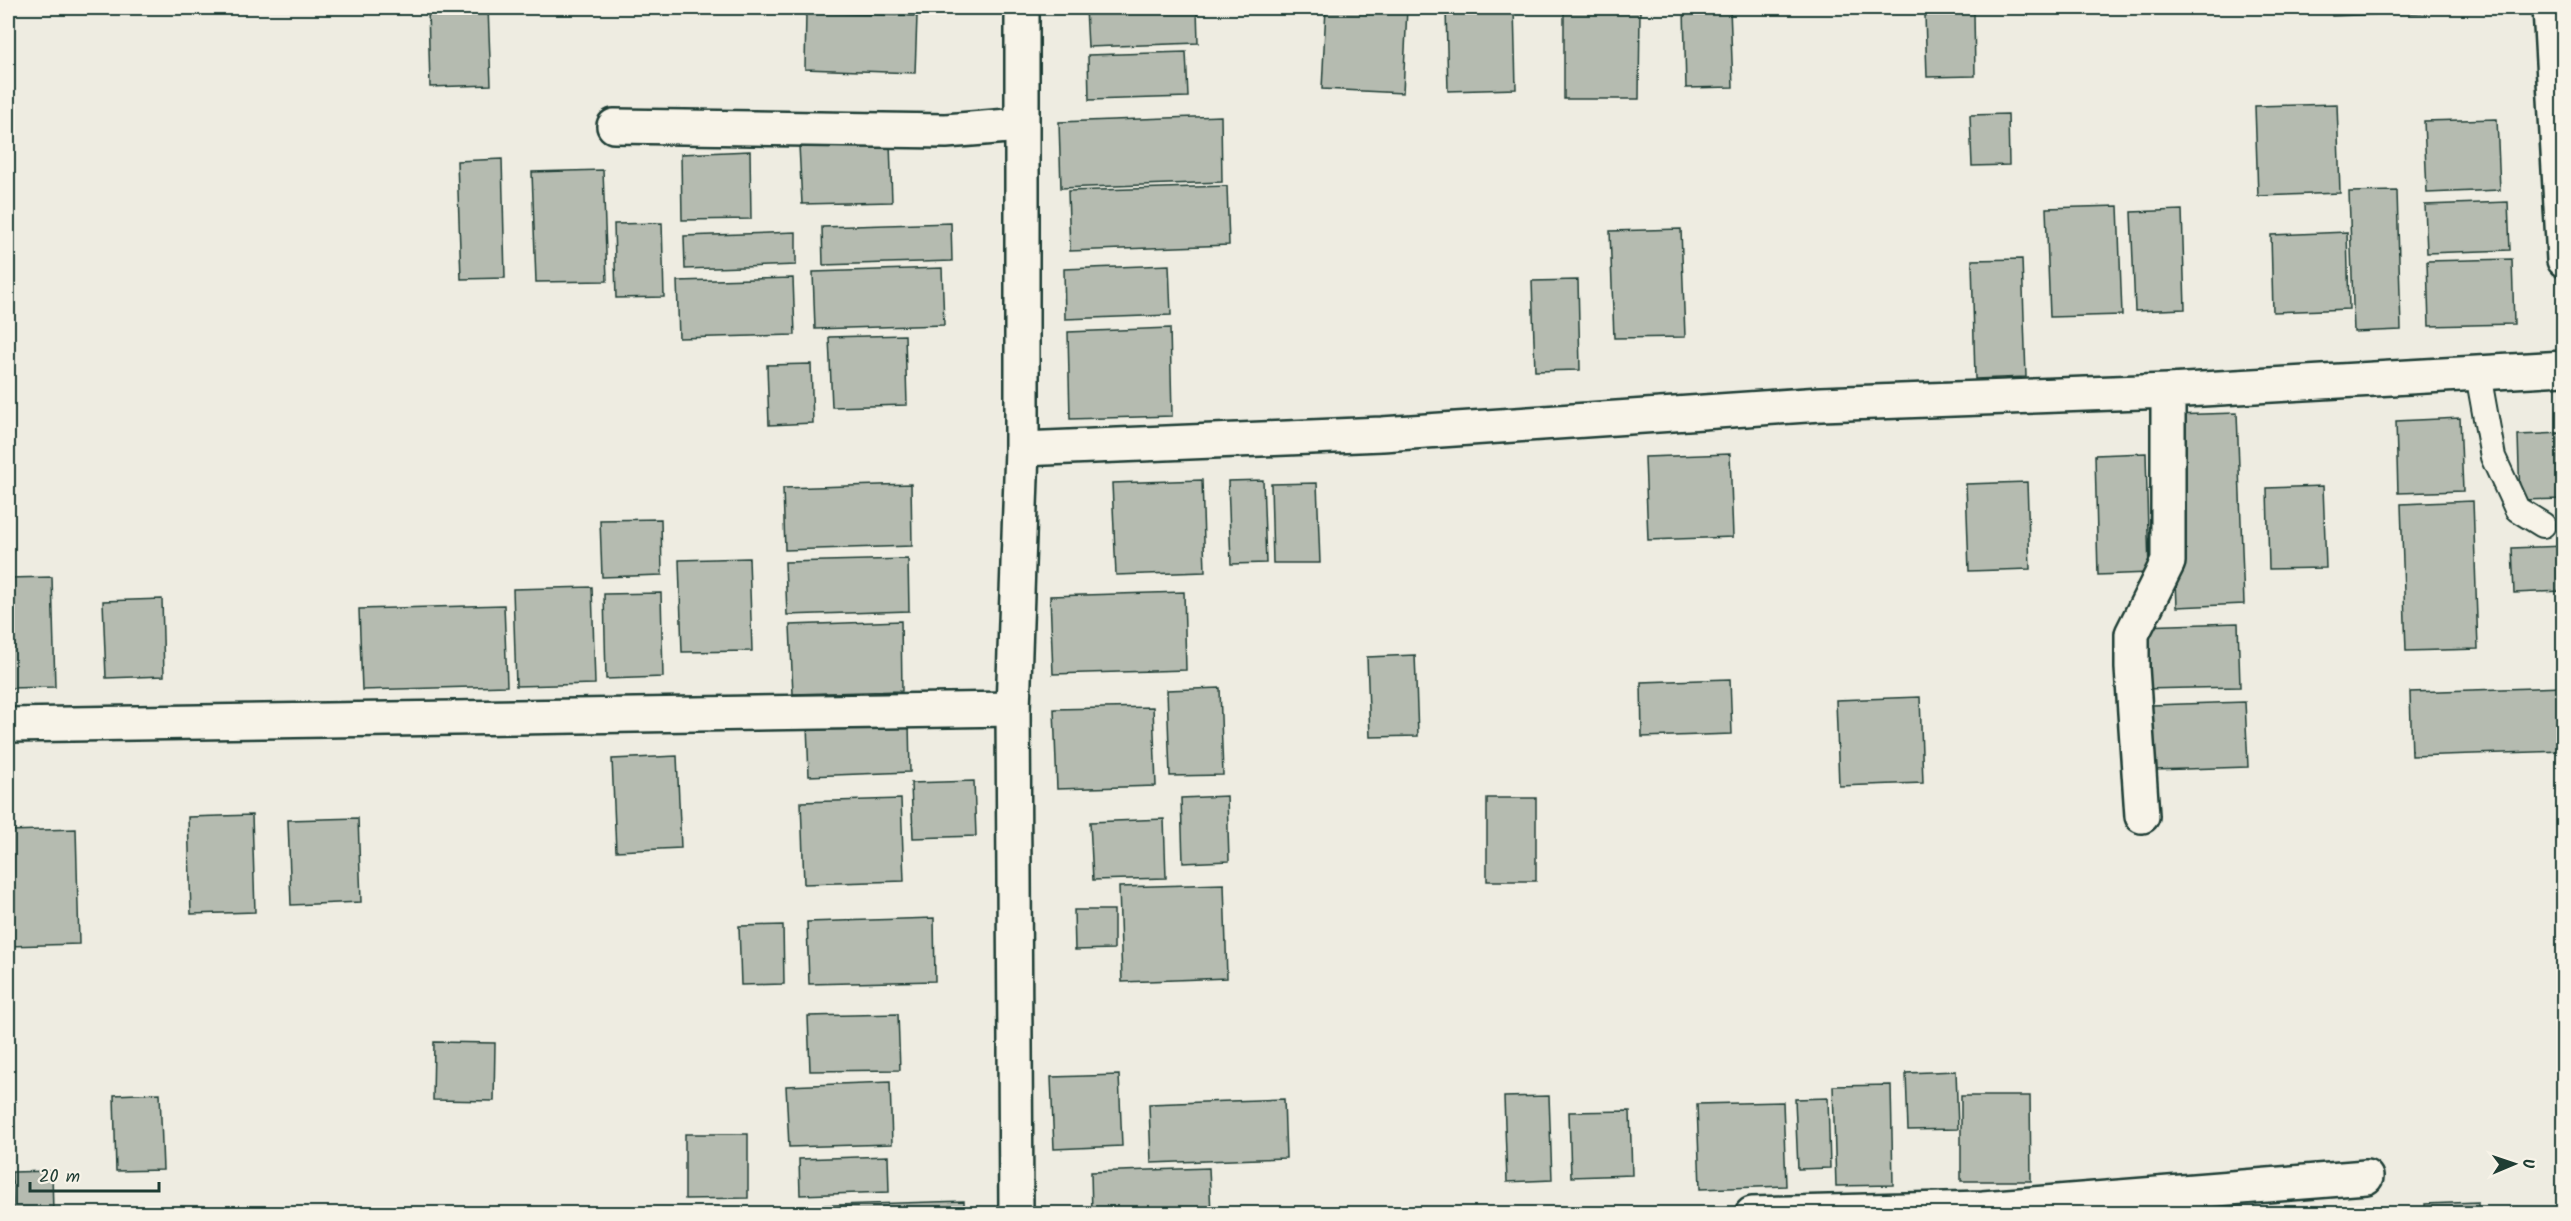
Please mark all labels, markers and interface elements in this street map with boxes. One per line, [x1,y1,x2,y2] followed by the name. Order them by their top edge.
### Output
[2484,1134,2544,1194] north arrow
[30,1155,159,1193] scale bar
[2515,1158,2540,1169] text: U
[39,1163,80,1192] text: 20 m

